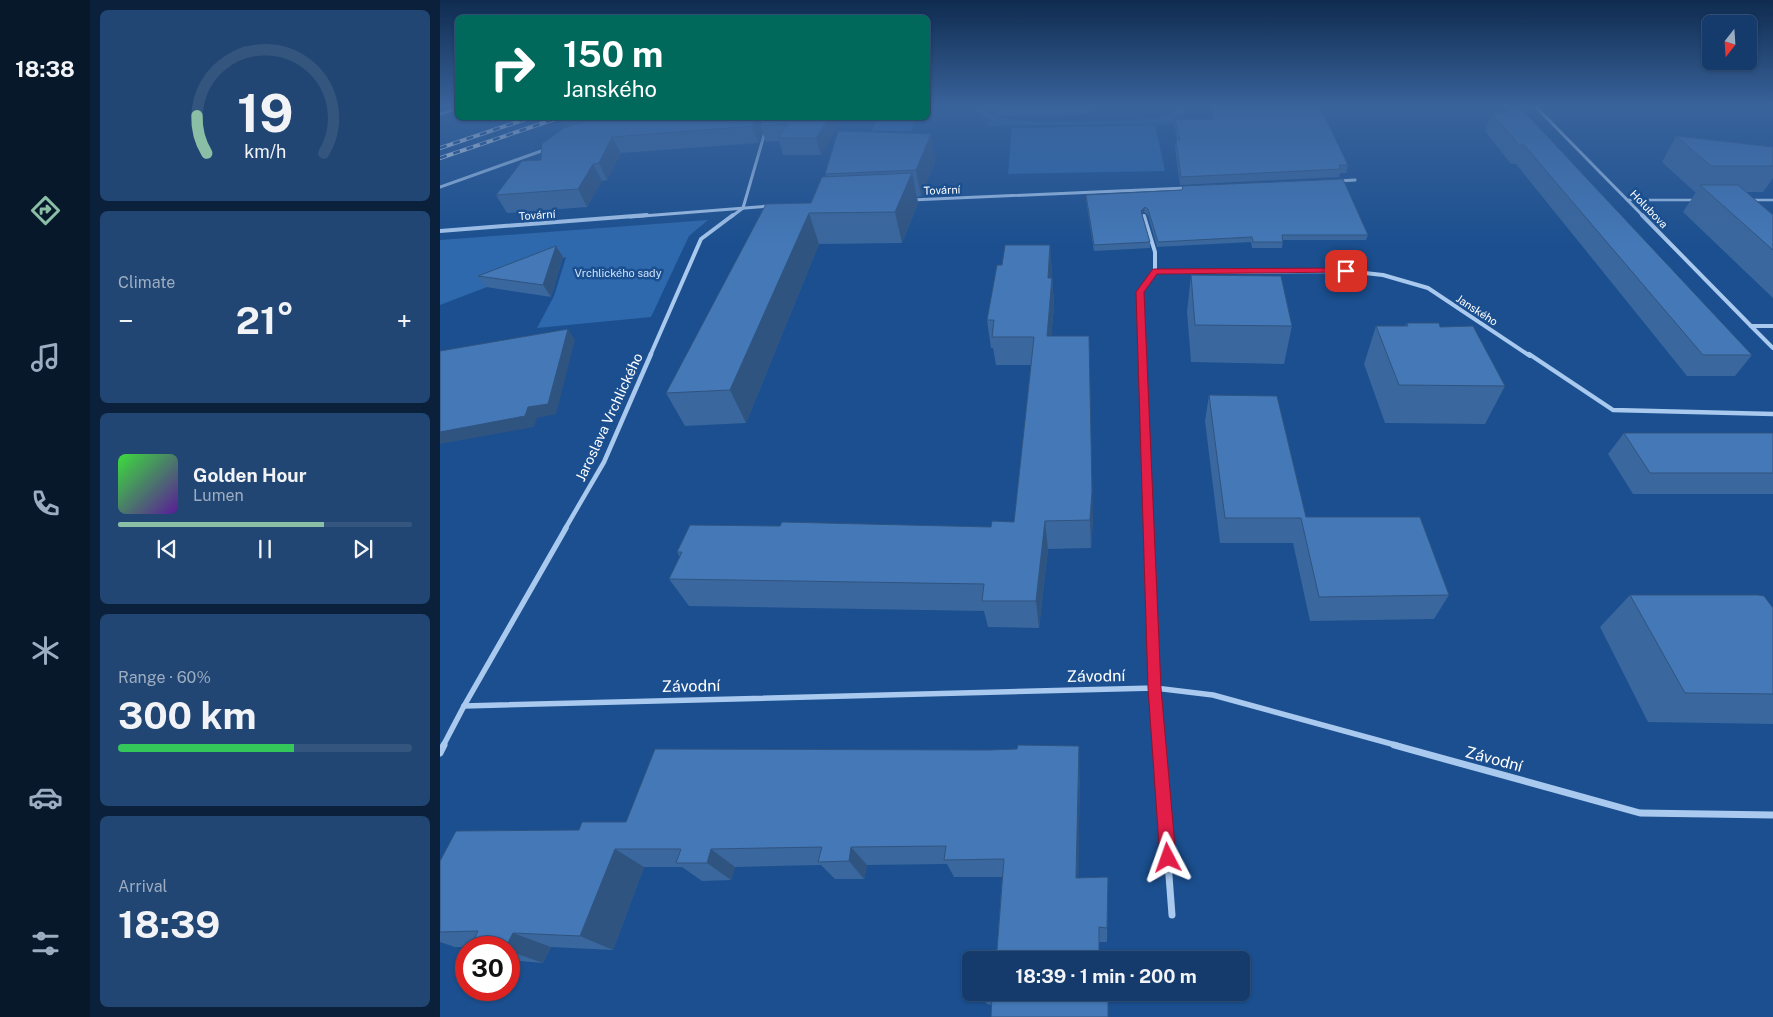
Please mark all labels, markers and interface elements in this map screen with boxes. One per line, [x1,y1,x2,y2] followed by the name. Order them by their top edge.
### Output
[1702,15,1758,70] north arrow
[1702,15,1757,70] map controls
[563,34,663,75] text: 150 m
[480,35,545,100] icon: right
[15,56,75,82] text: 18:38
[563,76,657,102] text: Janského
[237,83,293,144] text: 19
[244,141,286,162] text: km/h
[923,183,961,197] street label: Tovární
[1628,187,1670,231] street label: Holubova
[28,193,63,228] icon: directions
[518,208,556,222] street label: Tovární
[1325,250,1367,292] pin
[1332,257,1360,285] icon: arrive
[574,267,662,279] park label: Vrchlického sady
[118,273,175,292] text: Climate
[1454,292,1500,328] street label: Janského
[236,298,294,343] text: 21°
[118,304,134,337] text: −
[396,304,412,337] text: +
[28,340,63,375] icon: music
[572,350,646,484] street label: Jaroslava Vrchlického
[193,464,307,486] text: Golden Hour
[28,486,63,521] icon: phone
[193,486,244,505] text: Lumen
[153,535,181,563] icon: previous
[251,535,279,563] icon: pause
[349,535,377,563] icon: next
[28,633,63,668] icon: climate
[1067,666,1127,686] street label: Závodní
[118,668,211,687] text: Range · 60%
[662,676,722,696] street label: Závodní
[118,693,257,738] text: 300 km
[1463,742,1526,776] street label: Závodní
[28,780,63,815] icon: car
[1141,831,1193,883] position arrow
[118,877,167,896] text: Arrival
[118,902,220,947] text: 18:39
[28,926,63,961] icon: filters
[455,936,520,1001] speed limit sign: 30
[1015,965,1197,987] text: 18:39 · 1 min · 200 m

